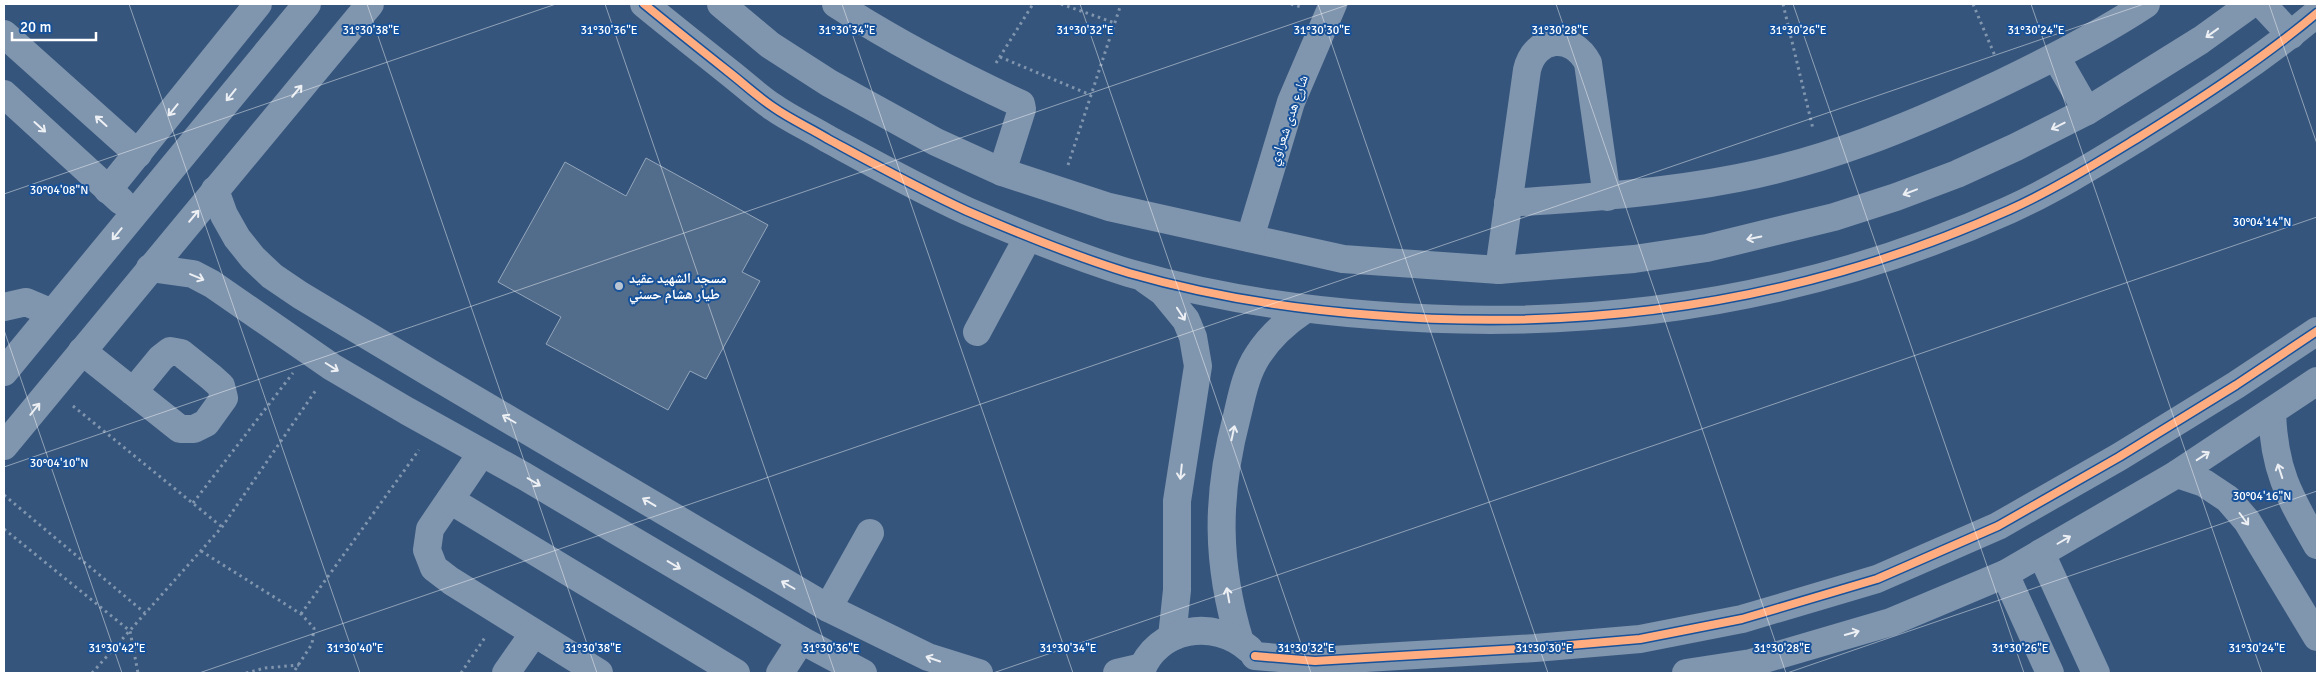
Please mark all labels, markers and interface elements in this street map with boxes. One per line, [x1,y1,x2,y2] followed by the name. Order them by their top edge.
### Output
[12,10,96,42] scale bar
[20,18,51,36] text: 20 m
[342,23,400,38] text: 31°30'38"E
[580,23,638,38] text: 31°30'36"E
[818,23,876,38] text: 31°30'34"E
[1056,23,1114,38] text: 31°30'32"E
[1293,23,1351,38] text: 31°30'30"E
[1531,23,1589,38] text: 31°30'28"E
[1769,23,1827,38] text: 31°30'26"E
[2007,23,2065,38] text: 31°30'24"E
[2206,27,2219,38] one-way arrow
[1265,73,1314,168] street label: شارع هدى شعراوي
[292,84,303,97] one-way arrow
[226,89,237,102] one-way arrow
[167,103,178,116] one-way arrow
[95,116,108,127] one-way arrow
[33,121,46,133] one-way arrow
[2051,122,2066,131] one-way arrow
[30,183,88,198] text: 30°04'08"N
[1902,188,1918,197] one-way arrow
[188,209,199,222] one-way arrow
[2233,215,2291,230] text: 30°04'14"N
[111,228,123,241] one-way arrow
[1746,234,1762,243] one-way arrow
[629,270,727,305] place label: مسجد الشهيد عقيد طيار هشام حسني
[189,273,204,283] one-way arrow
[613,280,625,292] marker: مسجد الشهيد عقيد طيار هشام حسني
[1177,307,1187,321] one-way arrow
[325,363,339,373] one-way arrow
[29,402,40,415] one-way arrow
[502,414,516,424] one-way arrow
[1228,426,1238,442] one-way arrow
[2196,451,2210,461] one-way arrow
[30,456,88,471] text: 30°04'10"N
[2275,463,2284,479] one-way arrow
[1176,464,1186,480] one-way arrow
[527,478,541,488] one-way arrow
[2233,489,2291,504] text: 30°04'16"N
[642,496,656,506] one-way arrow
[2239,512,2250,525] one-way arrow
[2057,534,2071,544] one-way arrow
[667,560,681,570] one-way arrow
[781,580,796,590] one-way arrow
[1222,587,1232,603] one-way arrow
[1844,628,1860,638] one-way arrow
[88,641,146,656] text: 31°30'42"E
[326,641,384,656] text: 31°30'40"E
[564,641,622,656] text: 31°30'38"E
[802,641,860,656] text: 31°30'36"E
[1039,641,1097,656] text: 31°30'34"E
[1277,641,1335,656] text: 31°30'32"E
[1515,641,1573,656] text: 31°30'30"E
[1753,641,1811,656] text: 31°30'28"E
[1991,641,2049,656] text: 31°30'26"E
[2228,641,2286,656] text: 31°30'24"E
[925,653,941,663] one-way arrow

